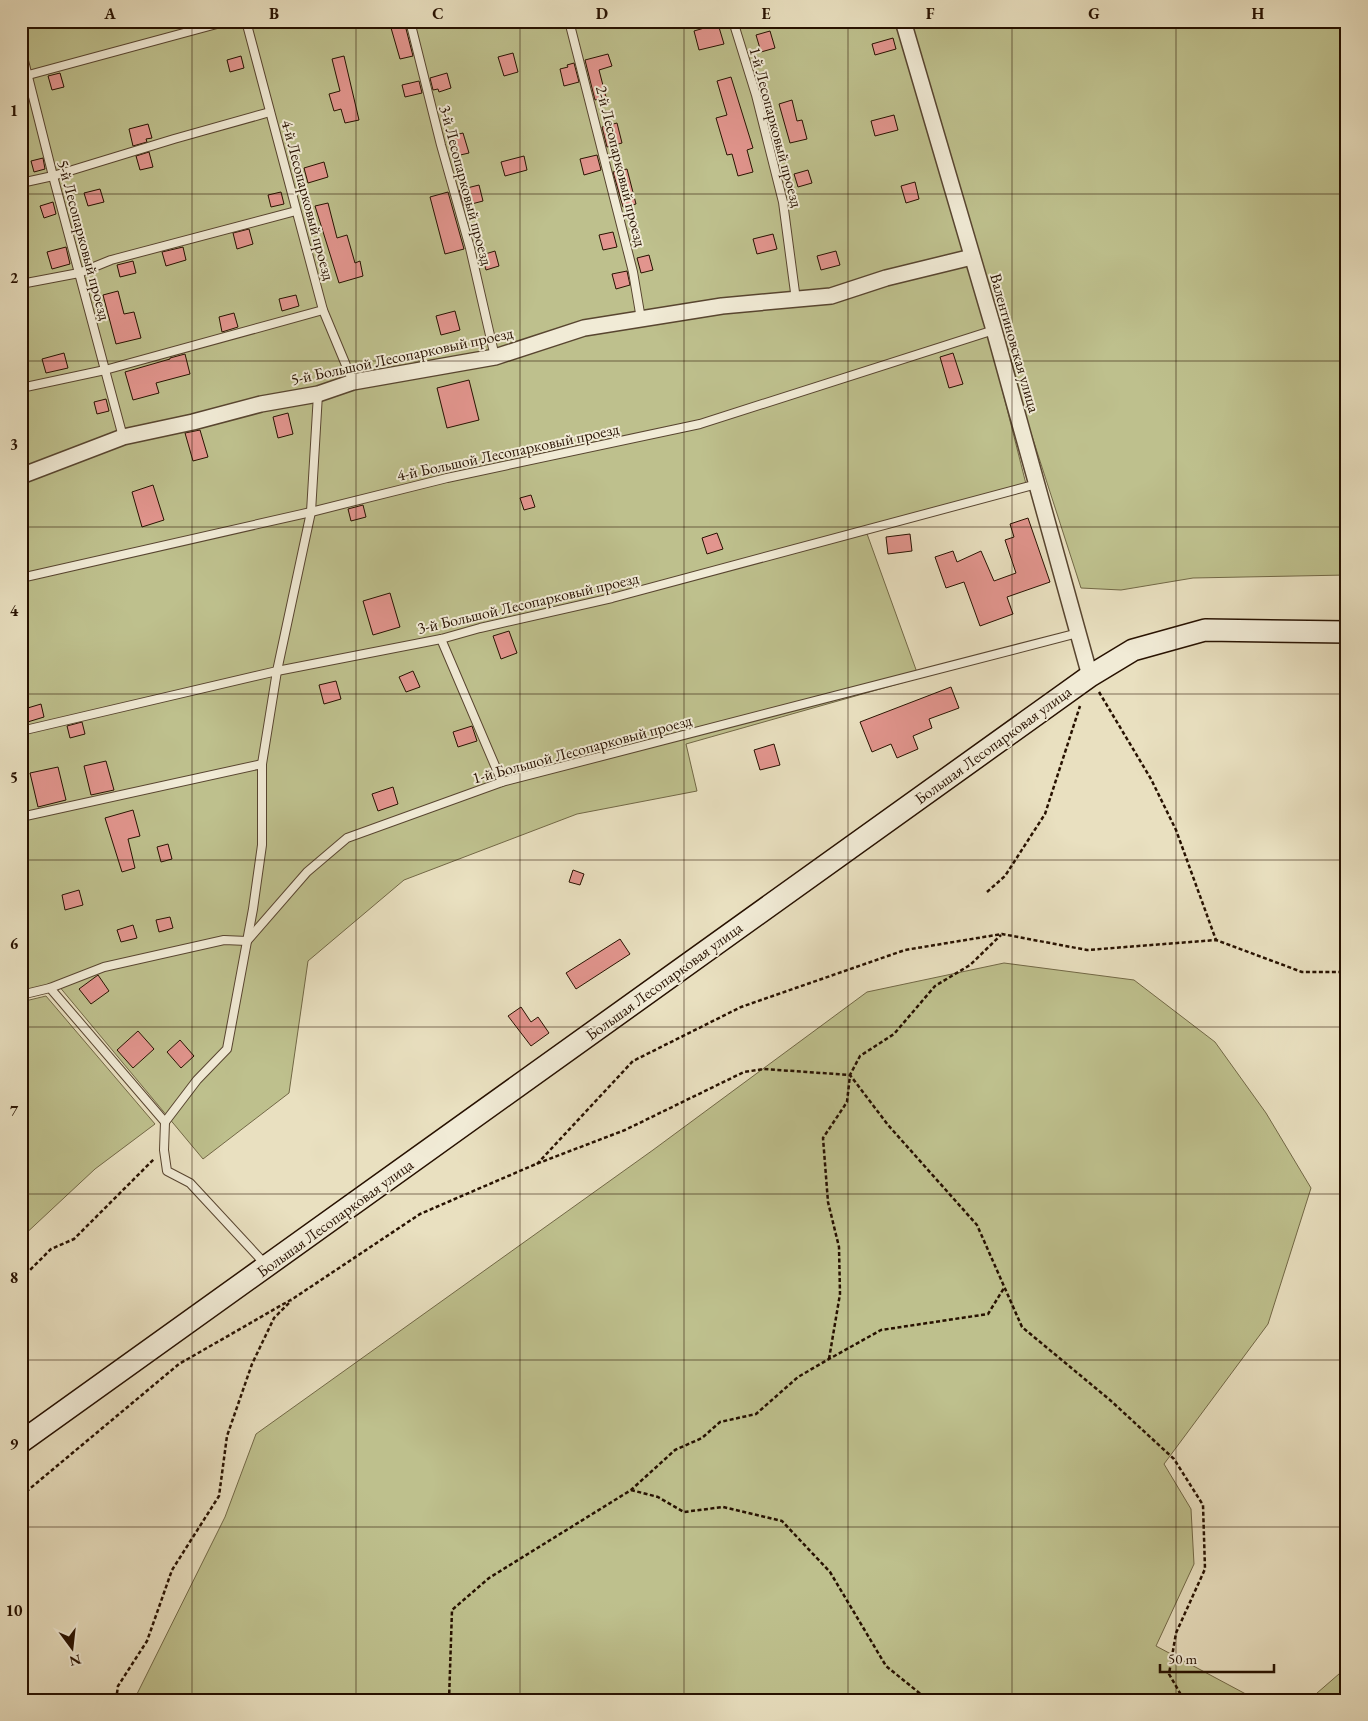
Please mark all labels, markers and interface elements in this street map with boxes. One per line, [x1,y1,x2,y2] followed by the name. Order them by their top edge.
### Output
[103,3,116,24] text: A
[269,3,279,24] text: B
[432,3,444,24] text: C
[596,3,608,24] text: D
[761,3,771,24] text: E
[926,3,935,24] text: F
[1088,3,1100,24] text: G
[1252,3,1265,24] text: H
[744,45,808,210] street label: 1-й Лесопарковый проезд
[591,83,651,249] street label: 2-й Лесопарковый проезд
[10,100,18,121] text: 1
[434,103,498,268] street label: 3-й Лесопарковый проезд
[276,118,340,283] street label: 4-й Лесопарковый проезд
[52,158,116,323] street label: 5-й Лесопарковый проезд
[10,267,19,288] text: 2
[985,271,1045,416] street label: Валентиновская улица
[289,322,516,390] street label: 5-й Большой Лесопарковый проезд
[395,418,622,486] street label: 4-й Большой Лесопарковый проезд
[10,434,18,455] text: 3
[415,567,641,639] street label: 3-й Большой Лесопарковый проезд
[10,600,19,621] text: 4
[910,681,1076,809] street label: Большая Лесопарковая улица
[470,709,695,788] street label: 1-й Большой Лесопарковый проезд
[10,767,18,788] text: 5
[581,917,747,1045] street label: Большая Лесопарковая улица
[10,933,19,954] text: 6
[10,1100,19,1121] text: 7
[252,1154,418,1282] street label: Большая Лесопарковая улица
[10,1267,18,1288] text: 8
[10,1433,19,1454] text: 9
[6,1600,23,1621] text: 10
[48,1624,98,1674] north arrow
[1160,1641,1274,1673] scale bar
[1168,1649,1197,1668] text: 50 m
[67,1650,83,1671] text: N

